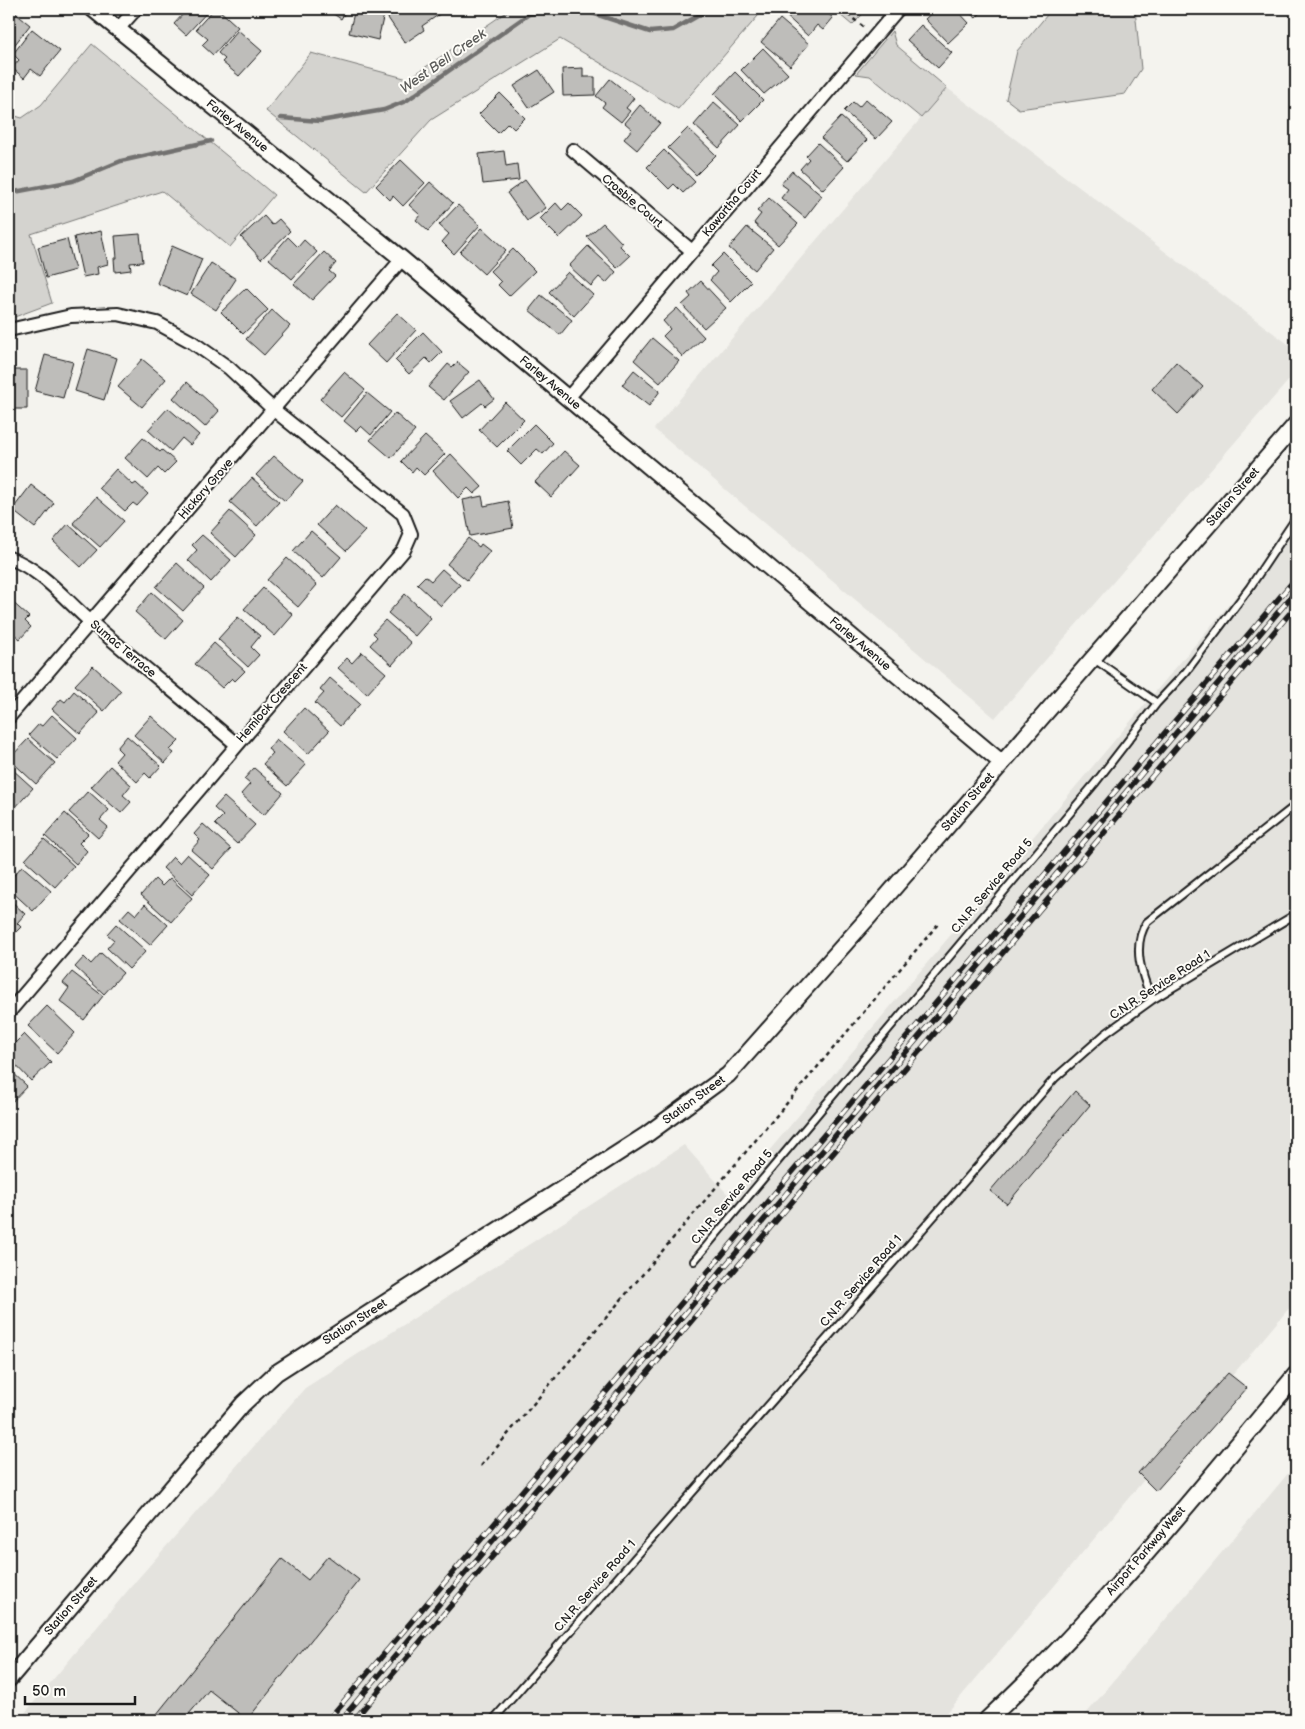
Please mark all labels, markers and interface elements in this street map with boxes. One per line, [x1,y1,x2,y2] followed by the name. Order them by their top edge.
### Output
[397,24,490,97] water label: West Bell Creek
[203,96,271,156] street label: Farley Avenue
[699,166,765,240] street label: Kawartha Court
[598,171,666,231] street label: Crosbie Court
[516,353,584,413] street label: Farley Avenue
[175,455,237,523] street label: Hickory Grove
[1203,464,1263,530] street label: Station Street
[826,614,894,674] street label: Farley Avenue
[87,617,159,681] street label: Sumac Terrace
[233,660,311,746] street label: Hemlock Crescent
[938,769,998,835] street label: Station Street
[948,835,1036,936] street label: C.N.R. Service Road 5
[1107,947,1213,1023] street label: C.N.R. Service Road 1
[660,1072,728,1128] street label: Station Street
[688,1146,776,1247] street label: C.N.R. Service Road 5
[817,1232,905,1330] street label: C.N.R. Service Road 1
[320,1296,390,1348] street label: Station Street
[1103,1503,1189,1599] street label: Airport Parkway West
[551,1537,639,1635] street label: C.N.R. Service Road 1
[41,1573,101,1639] street label: Station Street
[25,1674,135,1706] scale bar
[32,1682,66,1701] text: 50 m

